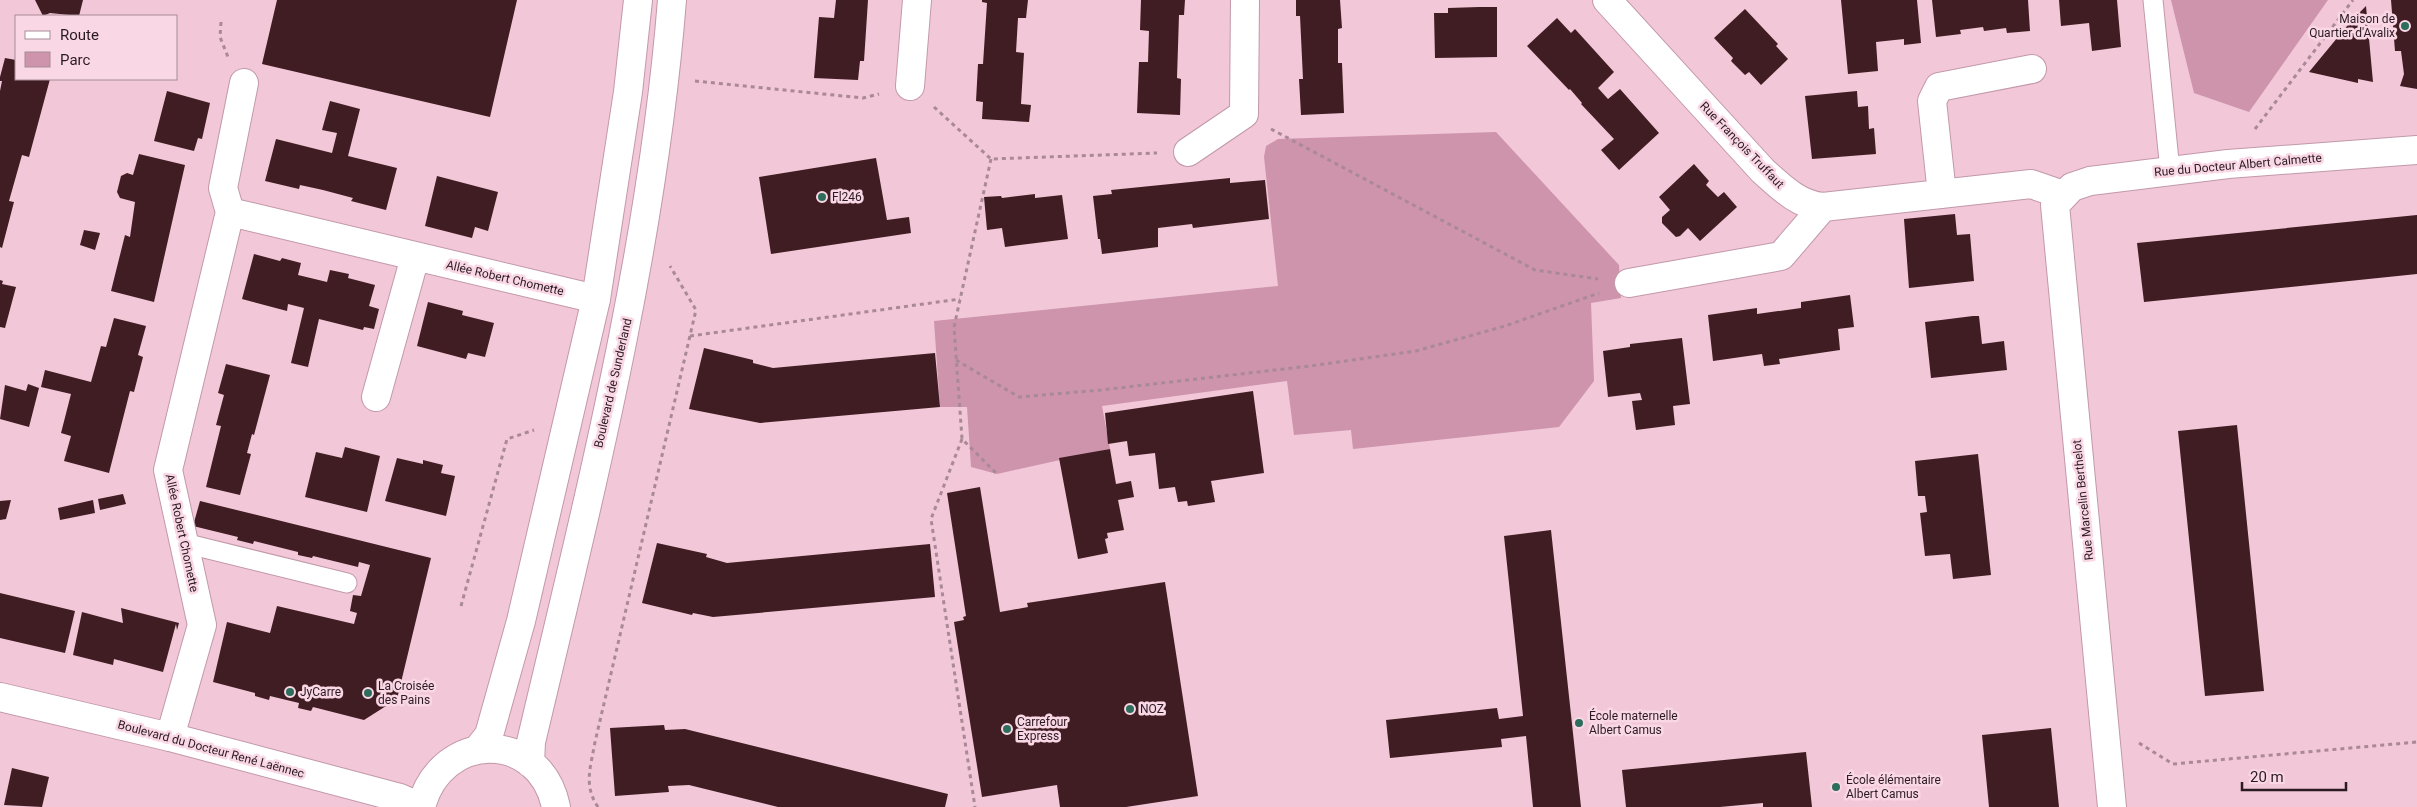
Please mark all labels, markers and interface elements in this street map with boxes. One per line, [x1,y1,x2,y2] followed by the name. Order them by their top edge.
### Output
[2309,12,2395,40] place label: Maison de Quartier d'Avalix
[15,15,178,80] legend
[2399,20,2411,32] marker: Maison de Quartier d'Avalix
[60,26,99,44] text: Route
[60,51,90,69] text: Parc
[1697,99,1787,191] street label: Rue François Truffaut
[2154,151,2322,179] street label: Rue du Docteur Albert Calmette
[832,190,862,204] place label: Fl246
[816,191,828,203] marker: Fl246
[445,258,565,298] street label: Allée Robert Chomette
[591,317,635,449] street label: Boulevard de Sunderland
[2070,439,2096,561] street label: Rue Marcelin Berthelot
[163,473,201,593] street label: Allée Robert Chomette
[378,679,434,707] place label: La Croisée des Pains
[300,685,341,699] place label: JyCarre
[284,686,296,698] marker: JyCarre
[362,687,374,699] marker: La Croisée des Pains
[1140,702,1164,716] place label: NOZ
[1124,703,1136,715] marker: NOZ
[1589,708,1678,737] place label: École maternelle Albert Camus
[1017,715,1067,743] place label: Carrefour Express
[116,717,306,781] street label: Boulevard du Docteur René Laënnec
[1573,717,1585,729] marker: École maternelle Albert Camus
[1001,723,1013,735] marker: Carrefour Express
[2242,760,2346,792] scale bar
[2250,768,2284,786] text: 20 m
[1846,772,1941,801] place label: École élémentaire Albert Camus
[1830,781,1842,793] marker: École élémentaire Albert Camus

